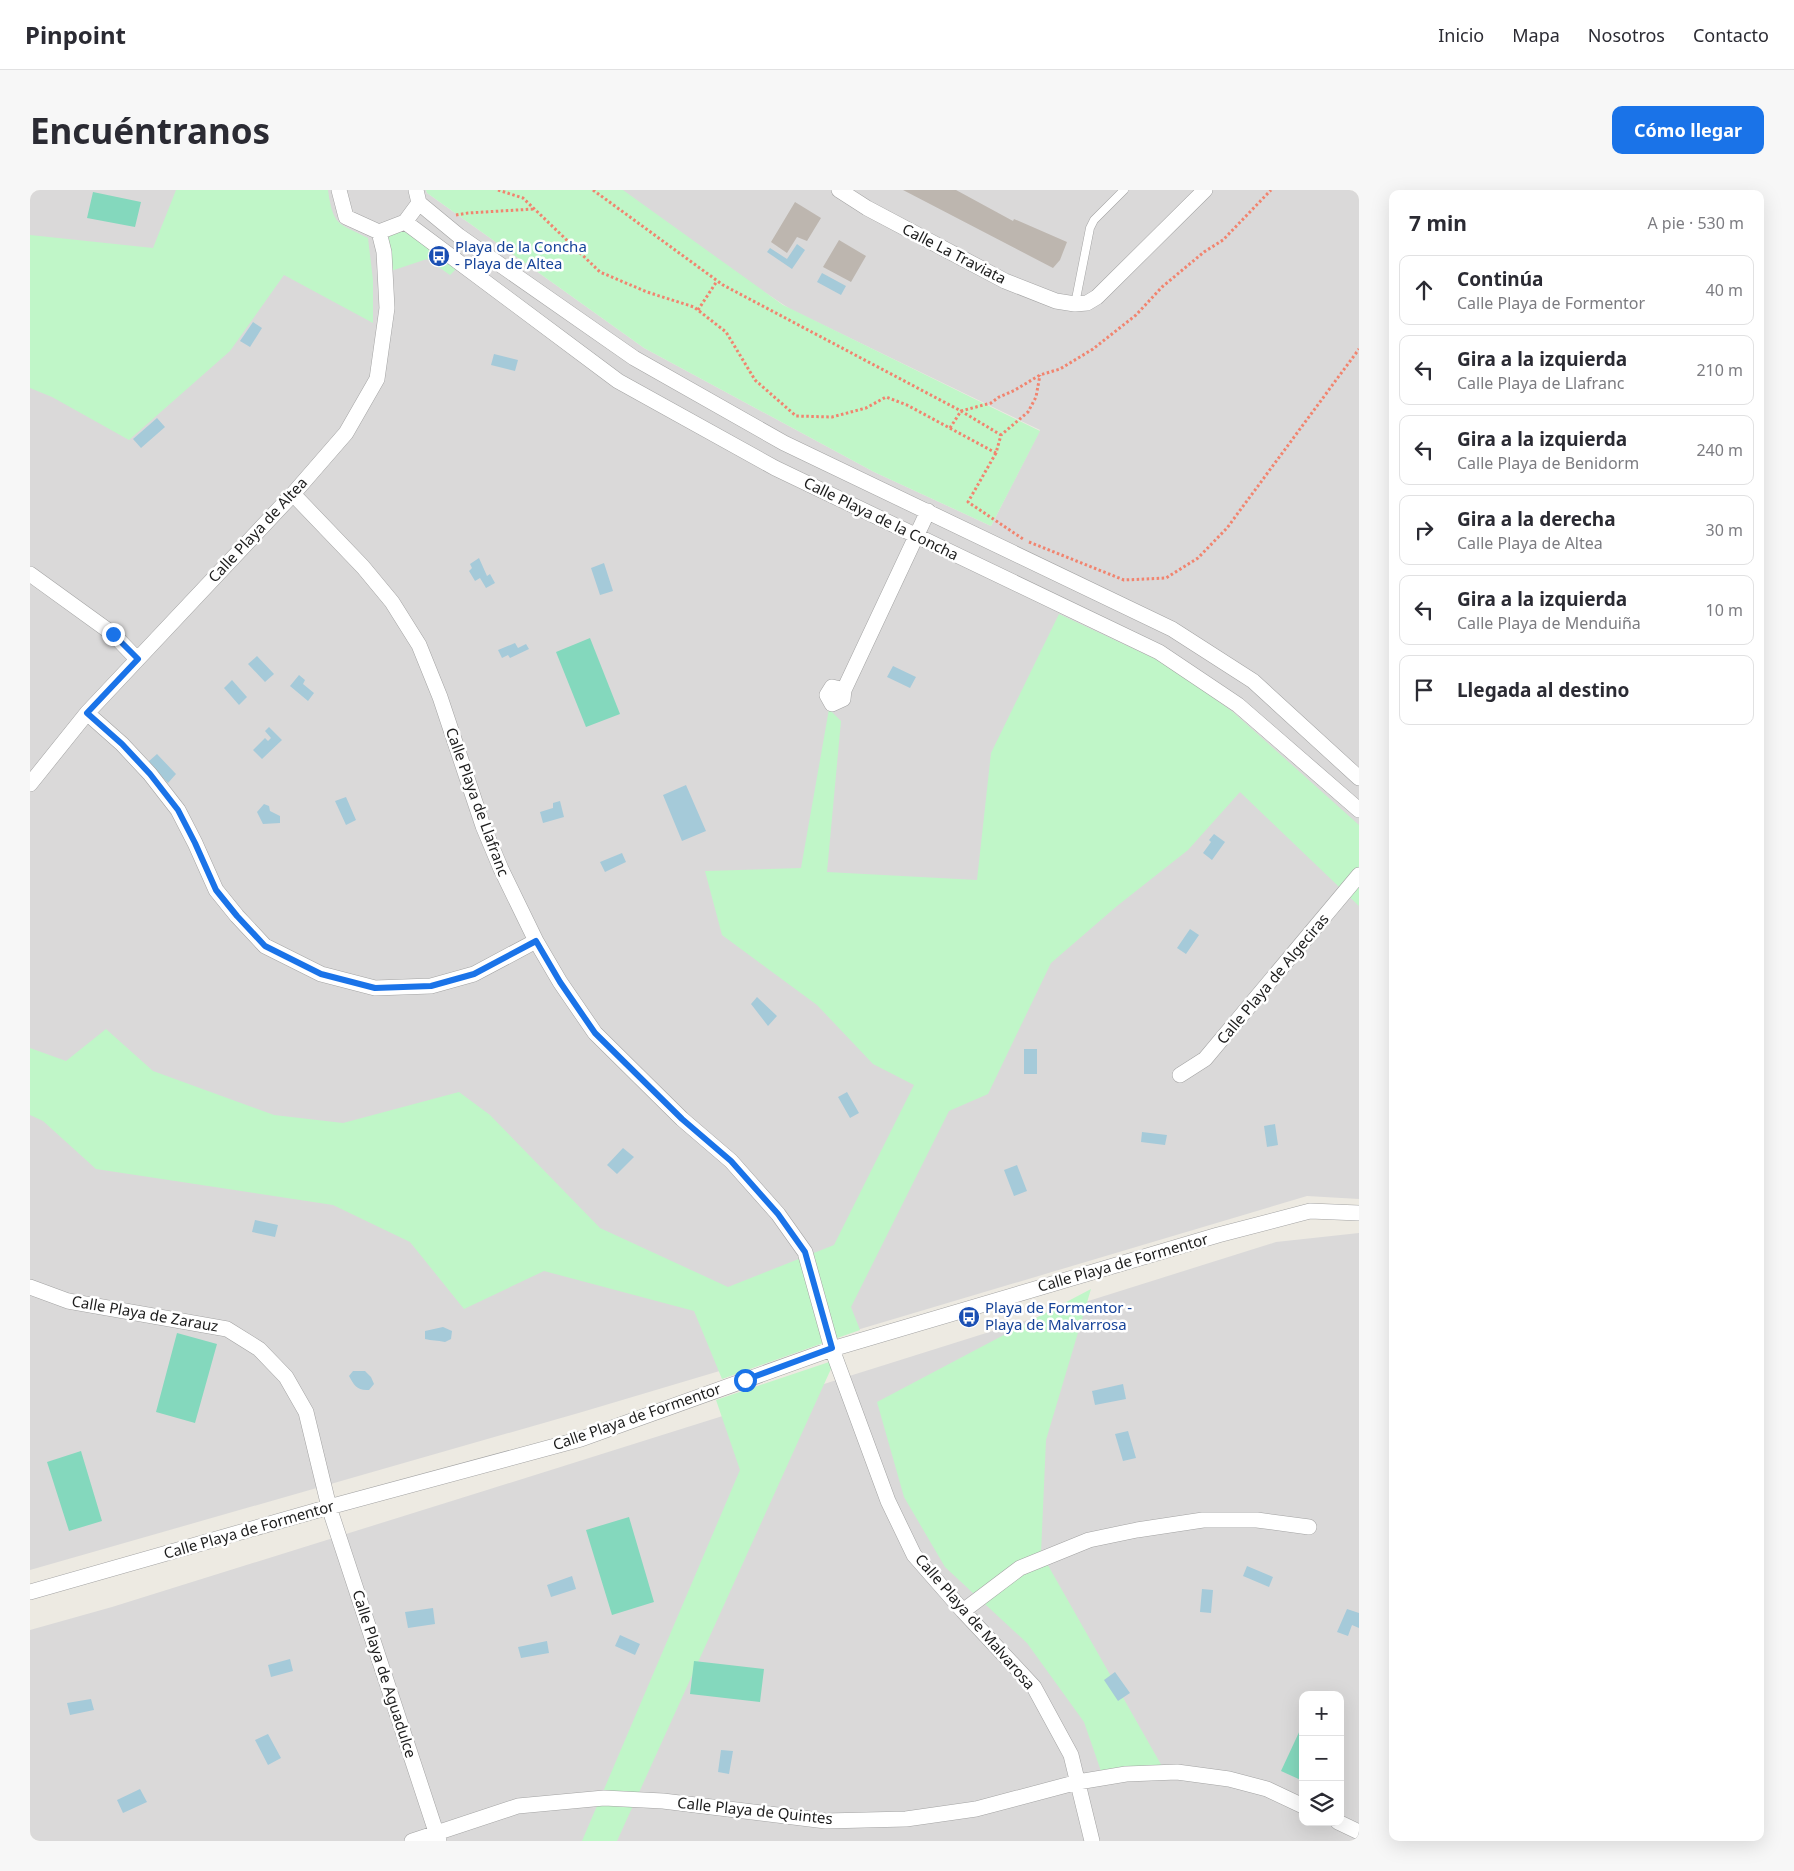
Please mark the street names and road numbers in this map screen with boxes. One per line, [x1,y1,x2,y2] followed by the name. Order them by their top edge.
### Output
[899,218,1010,288] street label: Calle La Traviata
[801,472,962,564] street label: Calle Playa de la Concha
[203,473,311,586] street label: Calle Playa de Altea
[442,724,514,879] street label: Calle Playa de Llafranc
[1212,909,1333,1048] street label: Calle Playa de Algeciras
[1035,1228,1210,1296] street label: Calle Playa de Formentor
[70,1290,220,1336] street label: Calle Playa de Zarauz
[550,1378,723,1454] street label: Calle Playa de Formentor
[161,1495,336,1563] street label: Calle Playa de Formentor
[911,1549,1040,1693] street label: Calle Playa de Malvarosa
[348,1587,422,1760] street label: Calle Playa de Aguadulce
[676,1792,834,1828] street label: Calle Playa de Quintes

